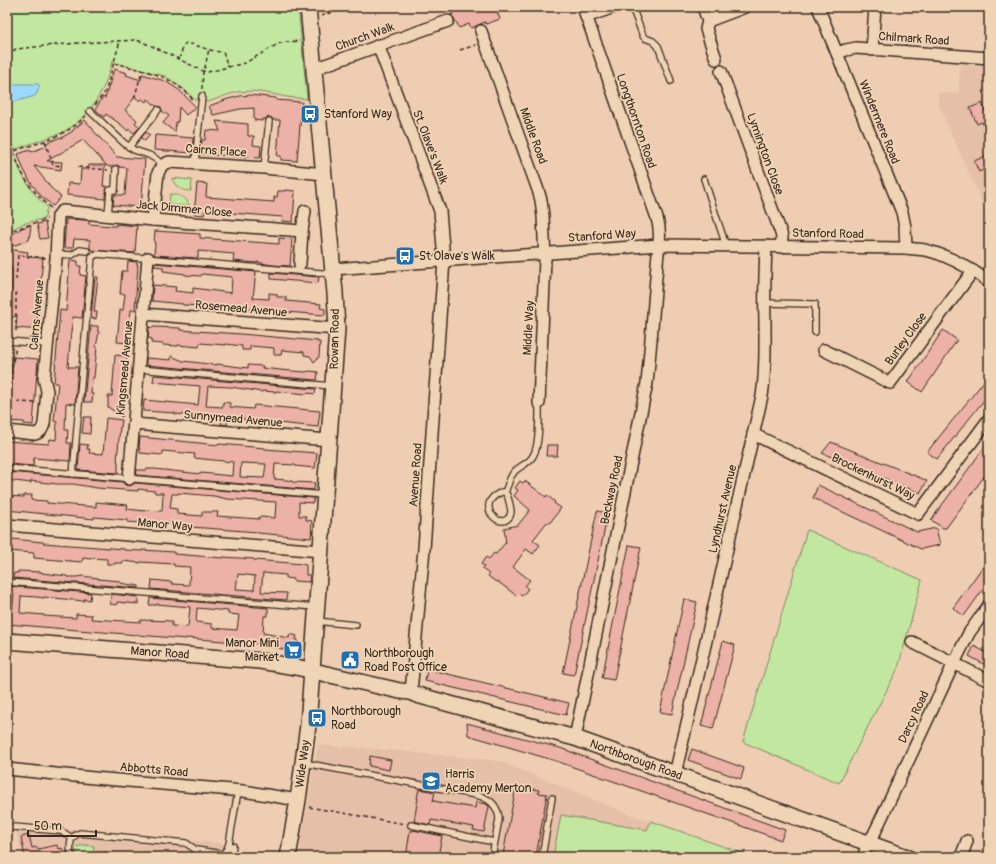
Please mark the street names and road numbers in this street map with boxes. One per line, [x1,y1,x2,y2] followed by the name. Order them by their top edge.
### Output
[334,19,396,55] street label: Church Walk
[878,29,950,49] street label: Chilmark Road
[613,72,659,170] street label: Longthornton Road
[855,78,903,166] street label: Windermere Road
[516,106,550,166] street label: Middle Road
[409,108,451,186] street label: St. Olave's Walk
[743,111,787,197] street label: Lymington Close
[185,141,247,161] street label: Cairns Place
[135,197,233,221] street label: Jack Dimmer Close
[568,226,636,246] street label: Stanford Way
[792,226,864,242] street label: Stanford Road
[26,279,48,351] street label: Cairns Avenue
[194,298,288,320] street label: Rosemead Avenue
[520,300,538,356] street label: Middle Way
[327,308,343,370] street label: Rowan Road
[882,310,930,368] street label: Burley Close
[113,320,137,416] street label: Kingsmead Avenue
[183,407,283,431] street label: Sunnymead Avenue
[406,442,426,508] street label: Avenue Road
[829,450,917,504] street label: Brockenhurst Way
[597,454,627,526] street label: Beckway Road
[706,463,740,555] street label: Lyndhurst Avenue
[137,515,193,535] street label: Manor Way
[130,643,190,663] street label: Manor Road
[895,688,933,746] street label: Darcy Road
[588,736,684,784] street label: Northborough Road
[292,739,314,789] street label: Wide Way
[119,760,189,780] street label: Abbotts Road

